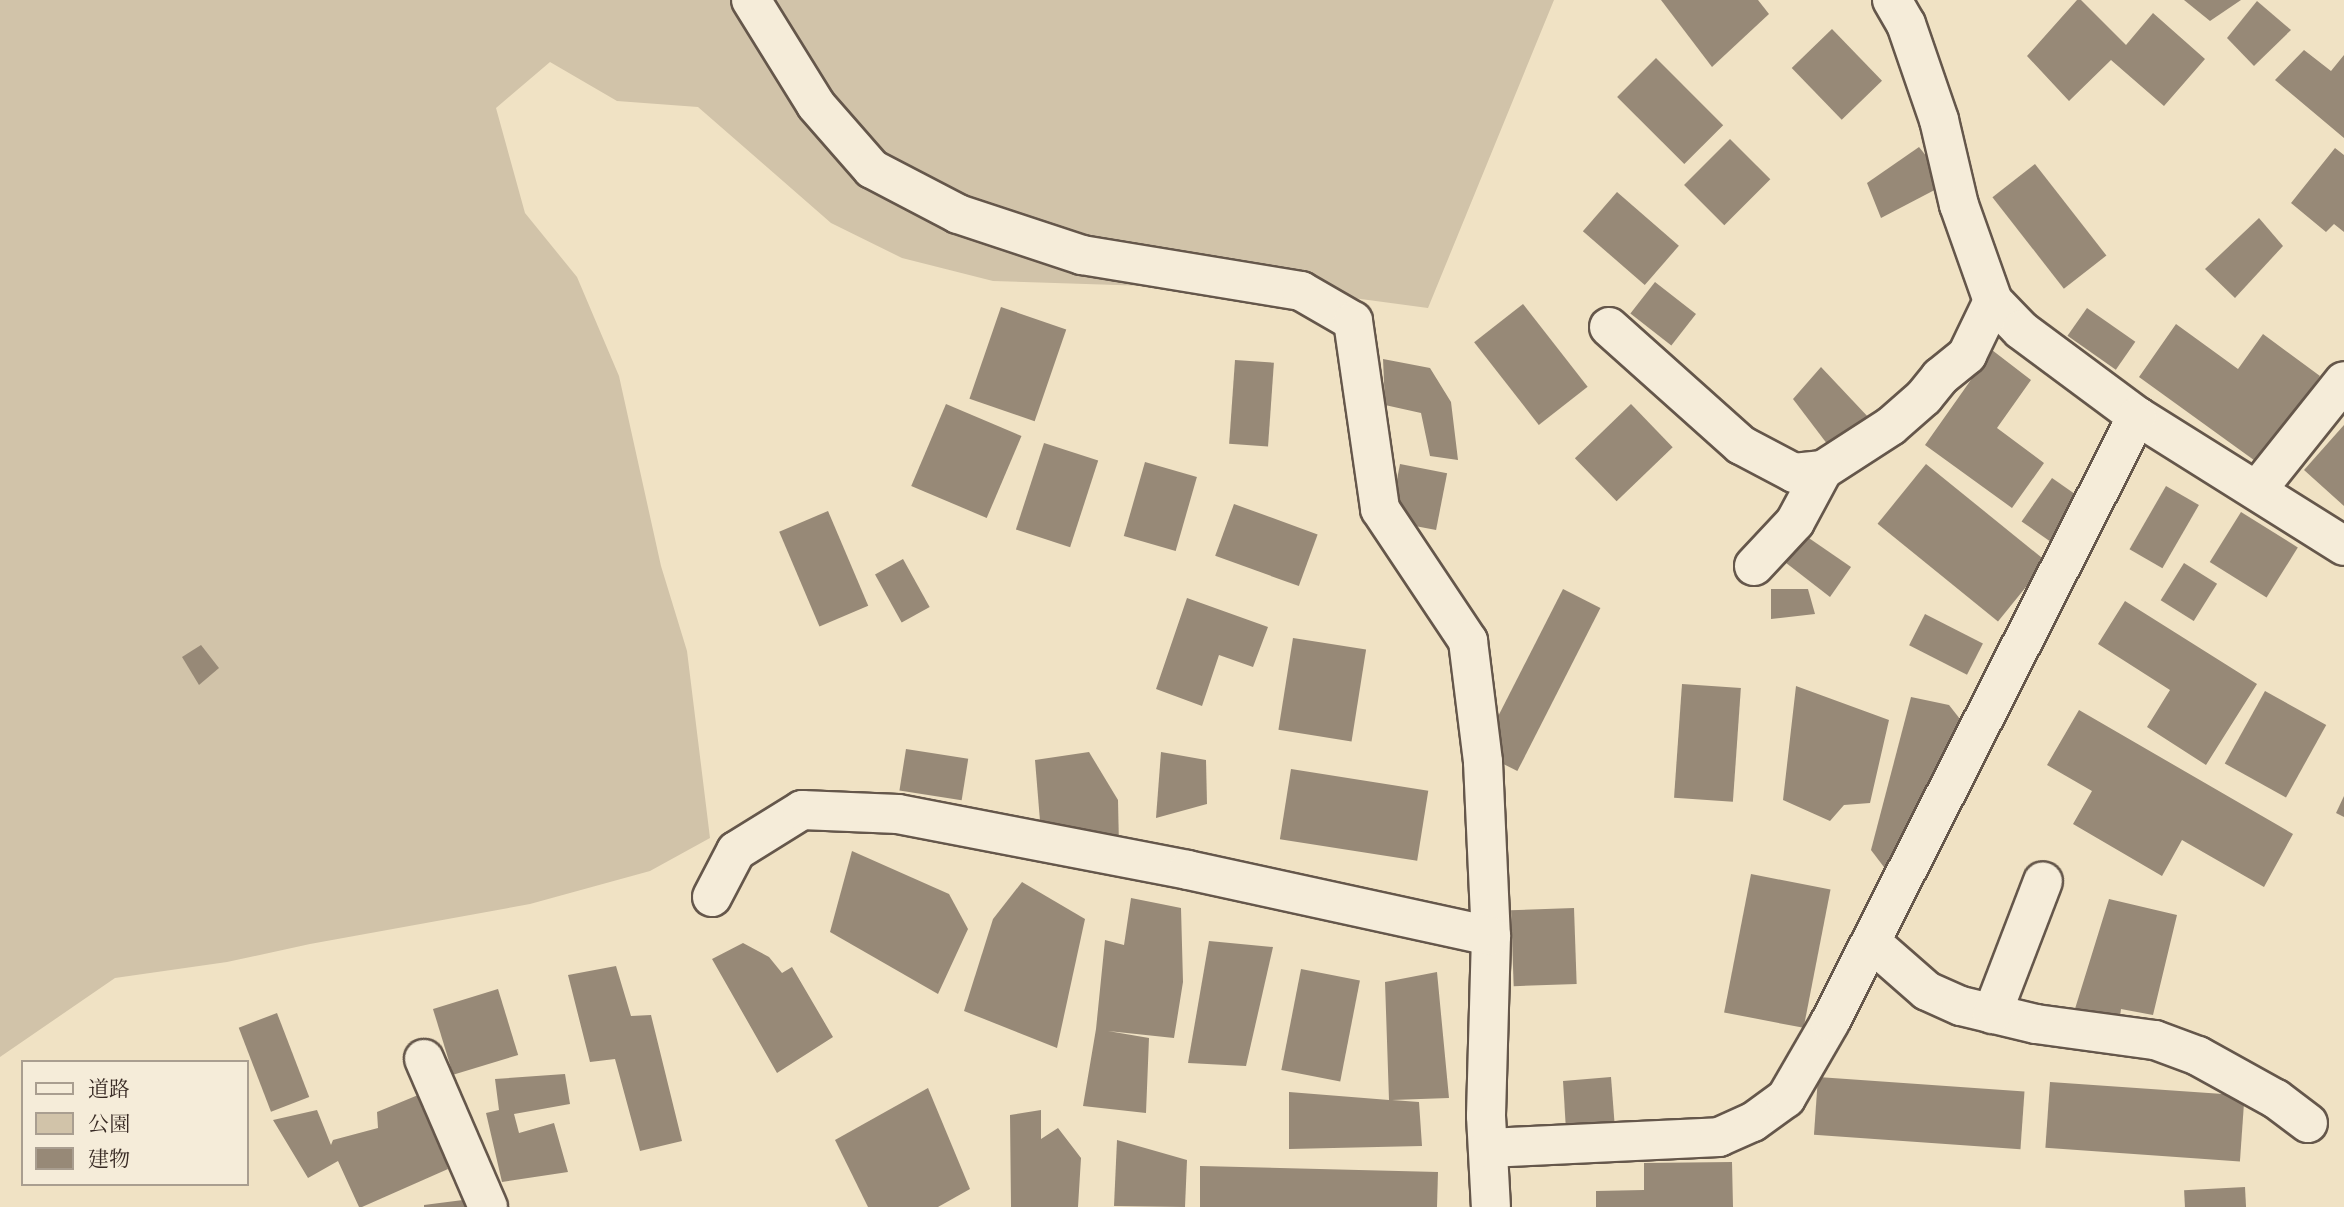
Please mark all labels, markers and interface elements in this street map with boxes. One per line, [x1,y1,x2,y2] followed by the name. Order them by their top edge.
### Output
[21,1060,248,1186] legend
[88,1076,130,1105] text: 道路
[88,1111,130,1140] text: 公園
[88,1146,130,1175] text: 建物

